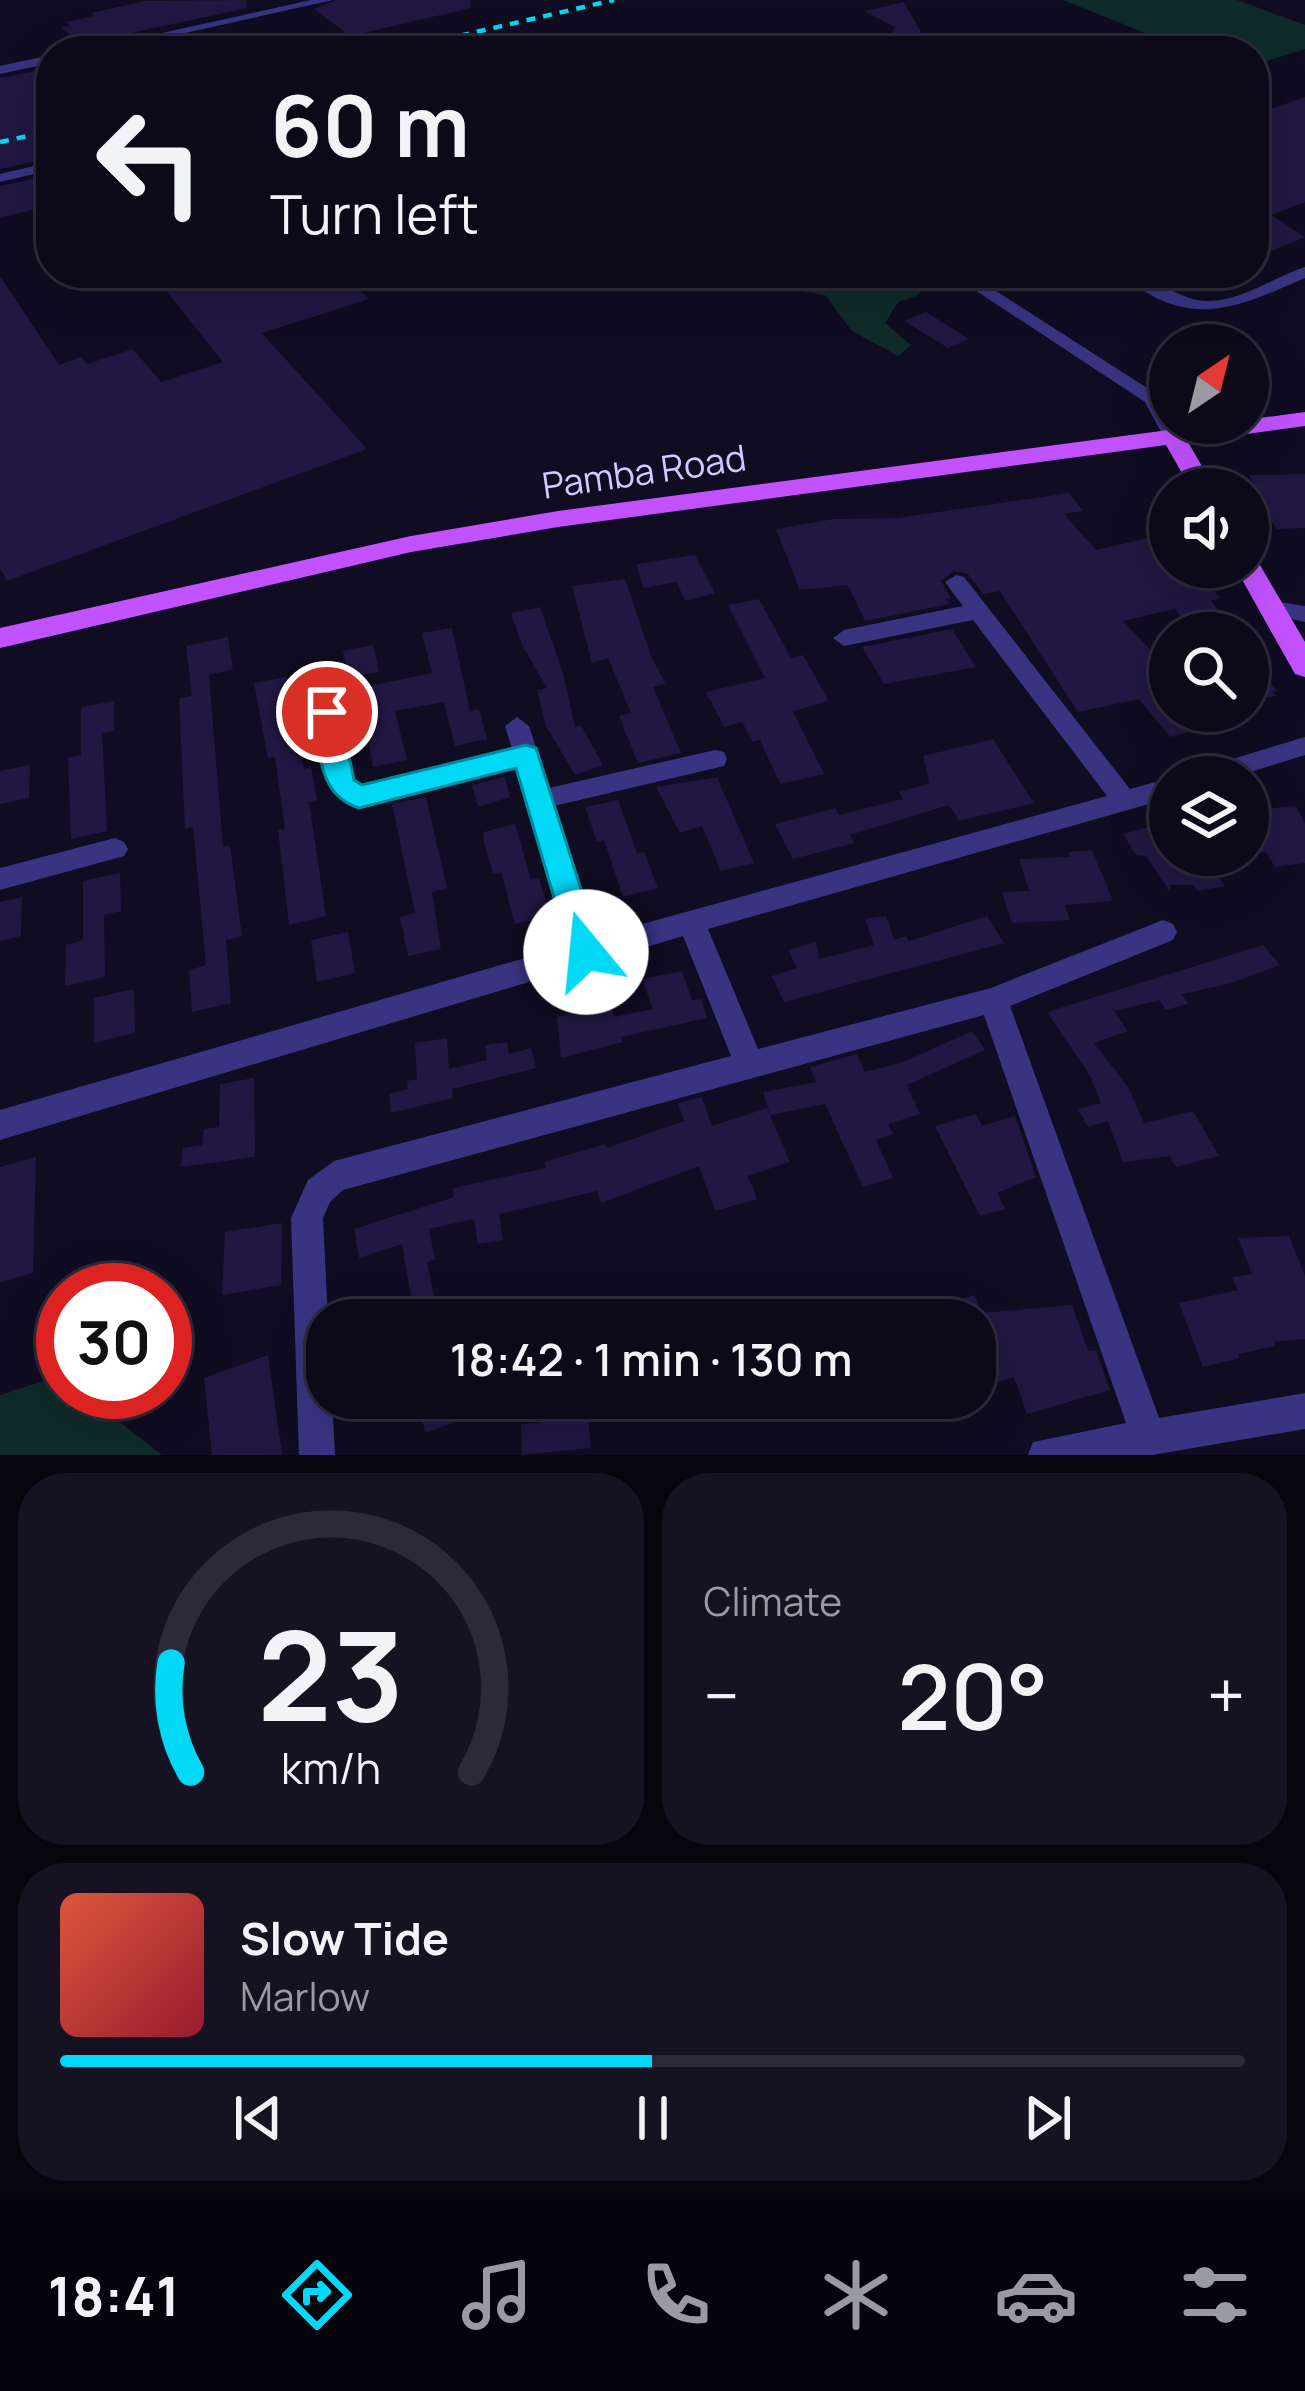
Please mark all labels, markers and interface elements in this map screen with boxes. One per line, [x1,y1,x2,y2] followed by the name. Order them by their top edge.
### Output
[270,67,470,182] text: 60 m
[72,84,228,240] icon: left
[270,176,479,250] text: Turn left
[1149,324,1269,444] north arrow
[1149,324,1269,876] map controls
[539,432,749,510] street label: Pamba Road
[1149,468,1269,588] button: sound
[1149,612,1269,732] button: search
[276,661,378,763] pin
[294,679,360,745] icon: arrive
[1149,756,1269,876] button: layers
[523,889,649,1015] position arrow
[36,1263,192,1419] speed limit sign: 30
[450,1328,852,1390] text: 18:42 · 1 min · 130 m
[704,1574,842,1628] text: Climate
[257,1588,404,1758] text: 23
[897,1634,1049,1757] text: 20°
[704,1650,739,1740] text: −
[1207,1650,1245,1740] text: +
[281,1738,381,1797] text: km/h
[240,1907,449,1969] text: Slow Tide
[240,1969,370,2023] text: Marlow
[225,2085,291,2151] icon: previous
[620,2085,686,2151] icon: pause
[1015,2085,1081,2151] icon: next
[275,2253,359,2337] icon: directions
[455,2253,539,2337] icon: music
[634,2253,718,2337] icon: phone
[814,2253,898,2337] icon: climate
[994,2253,1078,2337] icon: car
[1173,2253,1257,2337] icon: filters
[48,2258,180,2332] text: 18:41

